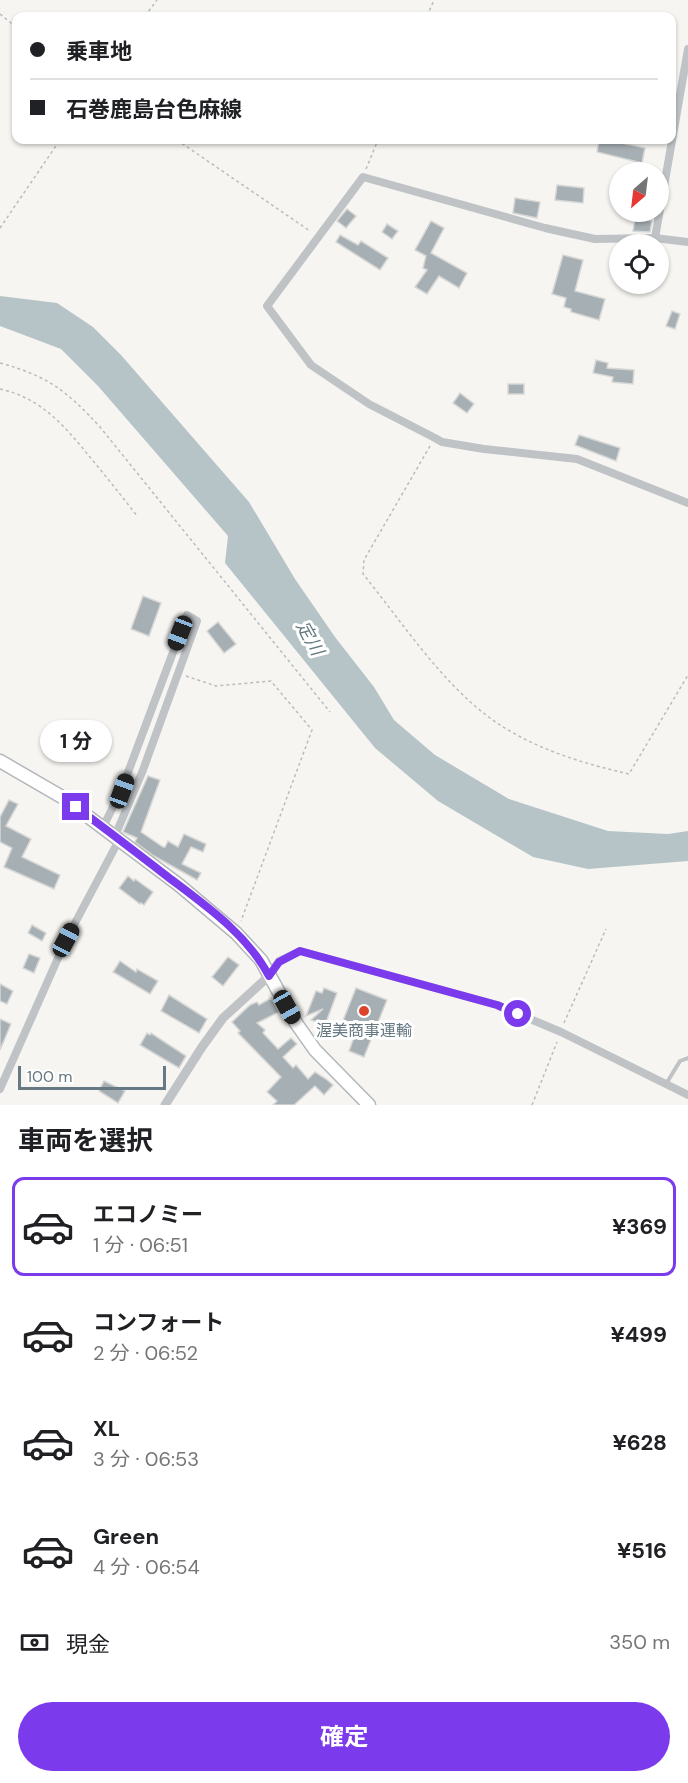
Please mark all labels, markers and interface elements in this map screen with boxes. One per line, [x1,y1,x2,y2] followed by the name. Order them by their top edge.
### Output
[66,37,132,66] text: 乗車地
[66,95,242,124] text: 石巻鹿島台色麻線
[609,162,669,222] north arrow
[609,162,669,294] map controls
[609,234,669,294] button: locate
[165,613,195,653] car
[291,616,330,661] water label: 定川
[40,720,112,762] callout: 1 分
[60,728,92,754] text: 1 分
[107,771,137,811] car
[62,793,89,820] route end
[50,920,82,960] car
[270,987,304,1027] car
[504,1000,531,1027] route start
[357,1004,371,1018] marker: 渥美商事運輸
[316,1020,412,1041] place label: 渥美商事運輸
[18,1063,166,1090] scale bar
[27,1066,72,1087] text: 100 m
[18,1123,153,1158] text: 車両を選択
[21,1200,75,1254] icon: car
[93,1200,203,1229] text: エコノミー
[612,1212,667,1241] text: ¥369
[93,1232,188,1258] text: 1 分 · 06:51
[21,1308,75,1362] icon: car
[93,1308,224,1337] text: コンフォート
[610,1320,667,1349] text: ¥499
[93,1340,198,1366] text: 2 分 · 06:52
[93,1414,120,1443] text: XL
[21,1416,75,1470] icon: car
[613,1428,667,1457] text: ¥628
[93,1446,199,1472] text: 3 分 · 06:53
[93,1522,159,1551] text: Green
[21,1524,75,1578] icon: car
[617,1536,667,1565] text: ¥516
[93,1554,200,1580] text: 4 分 · 06:54
[18,1626,51,1659] icon: cash
[609,1629,670,1655] text: 350 m
[66,1630,110,1659] text: 現金
[18,1702,670,1771] button: 確定

